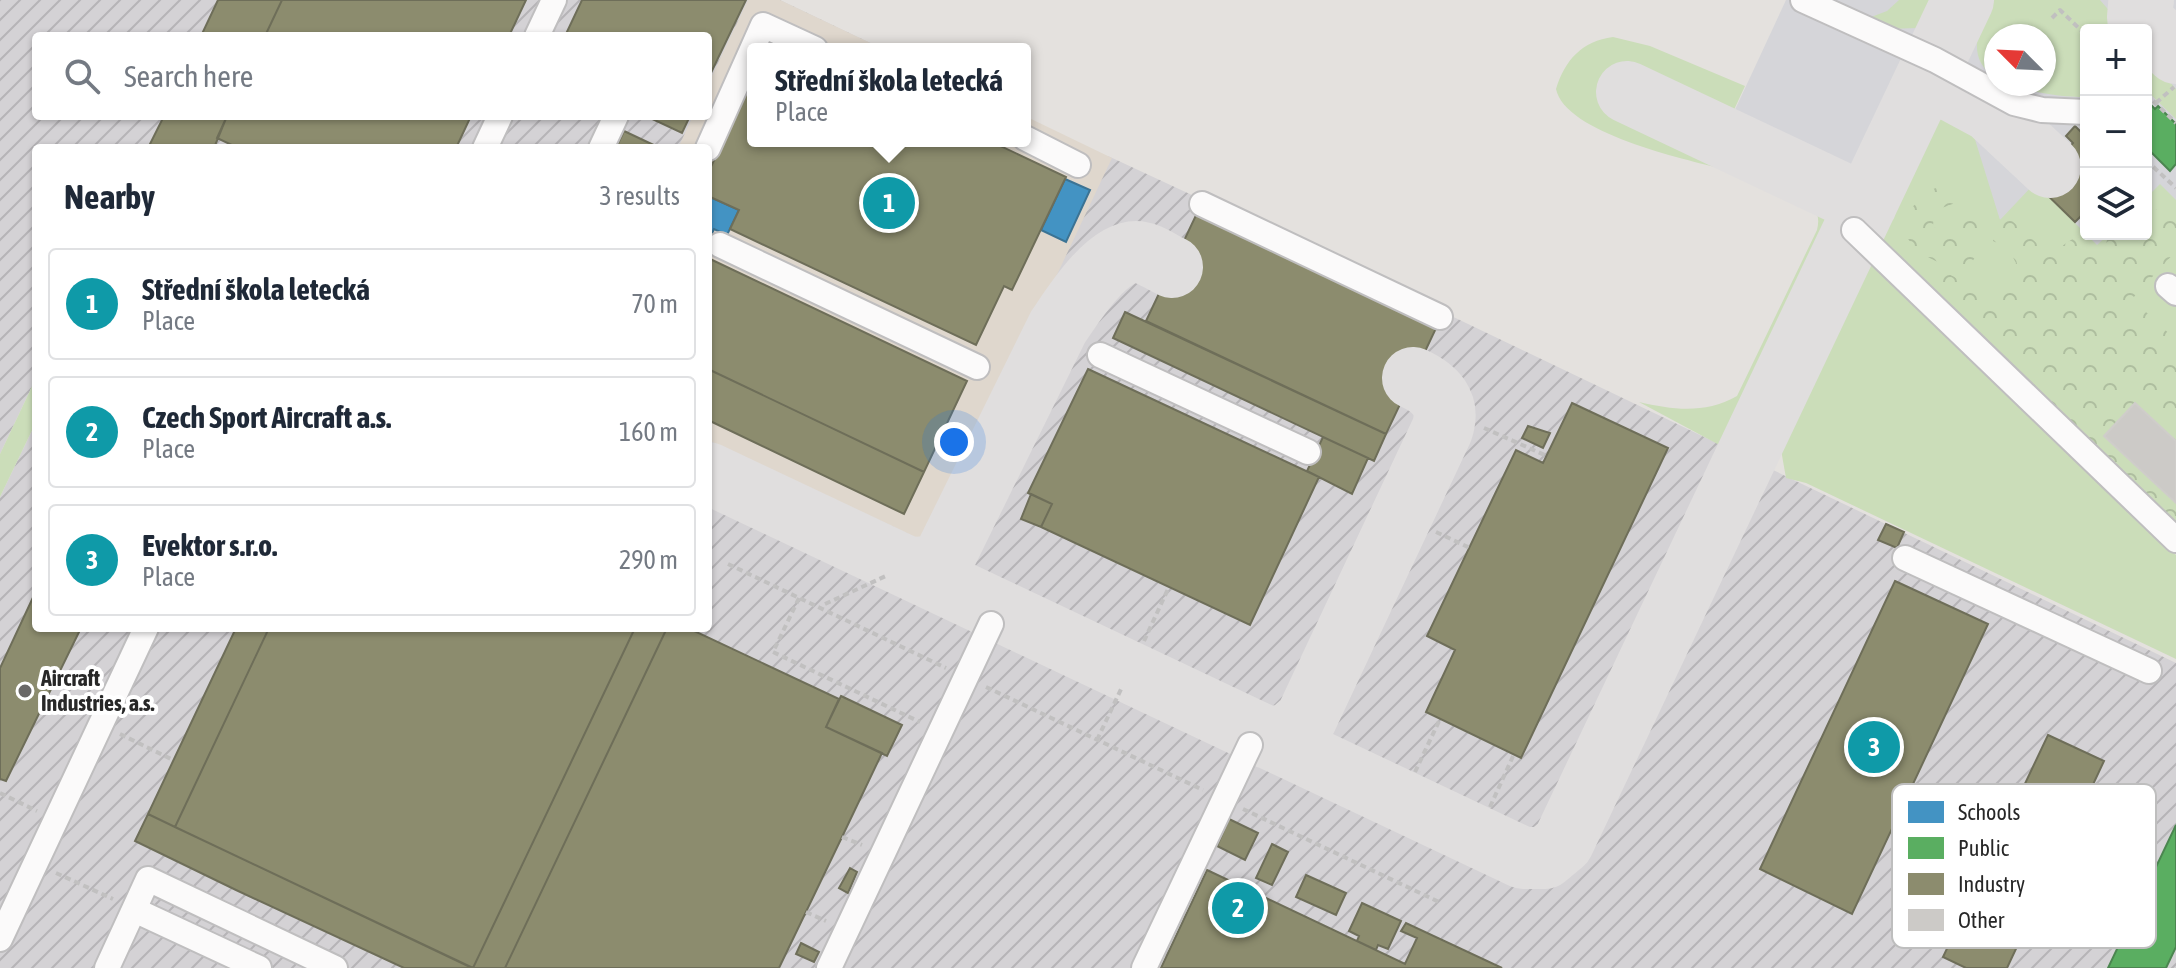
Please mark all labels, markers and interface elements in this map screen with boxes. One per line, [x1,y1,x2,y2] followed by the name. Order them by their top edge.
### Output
[1984,24,2056,96] north arrow
[2080,24,2152,240] map controls
[2080,24,2152,96] button: +
[32,32,712,120] search box
[747,43,1031,147] popup
[60,54,104,98] icon: search
[124,59,253,93] text: Search here
[775,63,1003,97] text: Střední škola letecká
[2080,96,2152,168] button: −
[775,97,828,127] text: Place
[2080,168,2152,240] button: layers
[863,173,915,233] pin: 1
[64,177,155,216] text: Nearby
[599,181,680,211] text: 3 results
[142,272,370,306] text: Střední škola letecká
[86,289,98,319] text: 1
[631,289,678,319] text: 70 m
[142,306,195,336] text: Place
[142,400,391,434] text: Czech Sport Aircraft a.s.
[86,417,98,447] text: 2
[619,417,678,447] text: 160 m
[934,422,974,462] your location
[142,434,195,464] text: Place
[142,528,277,562] text: Evektor s.r.o.
[86,545,98,575] text: 3
[619,545,678,575] text: 290 m
[142,562,195,592] text: Place
[40,665,155,716] place label: Aircraft Industries, a.s.
[16,682,34,700] marker: Aircraft Industries, a.s.
[1848,717,1900,777] pin: 3
[1892,784,2156,948] legend
[1958,799,2021,825] text: Schools
[1958,835,2010,861] text: Public
[1958,871,2025,897] text: Industry
[1212,878,1264,938] pin: 2
[1958,907,2005,933] text: Other

